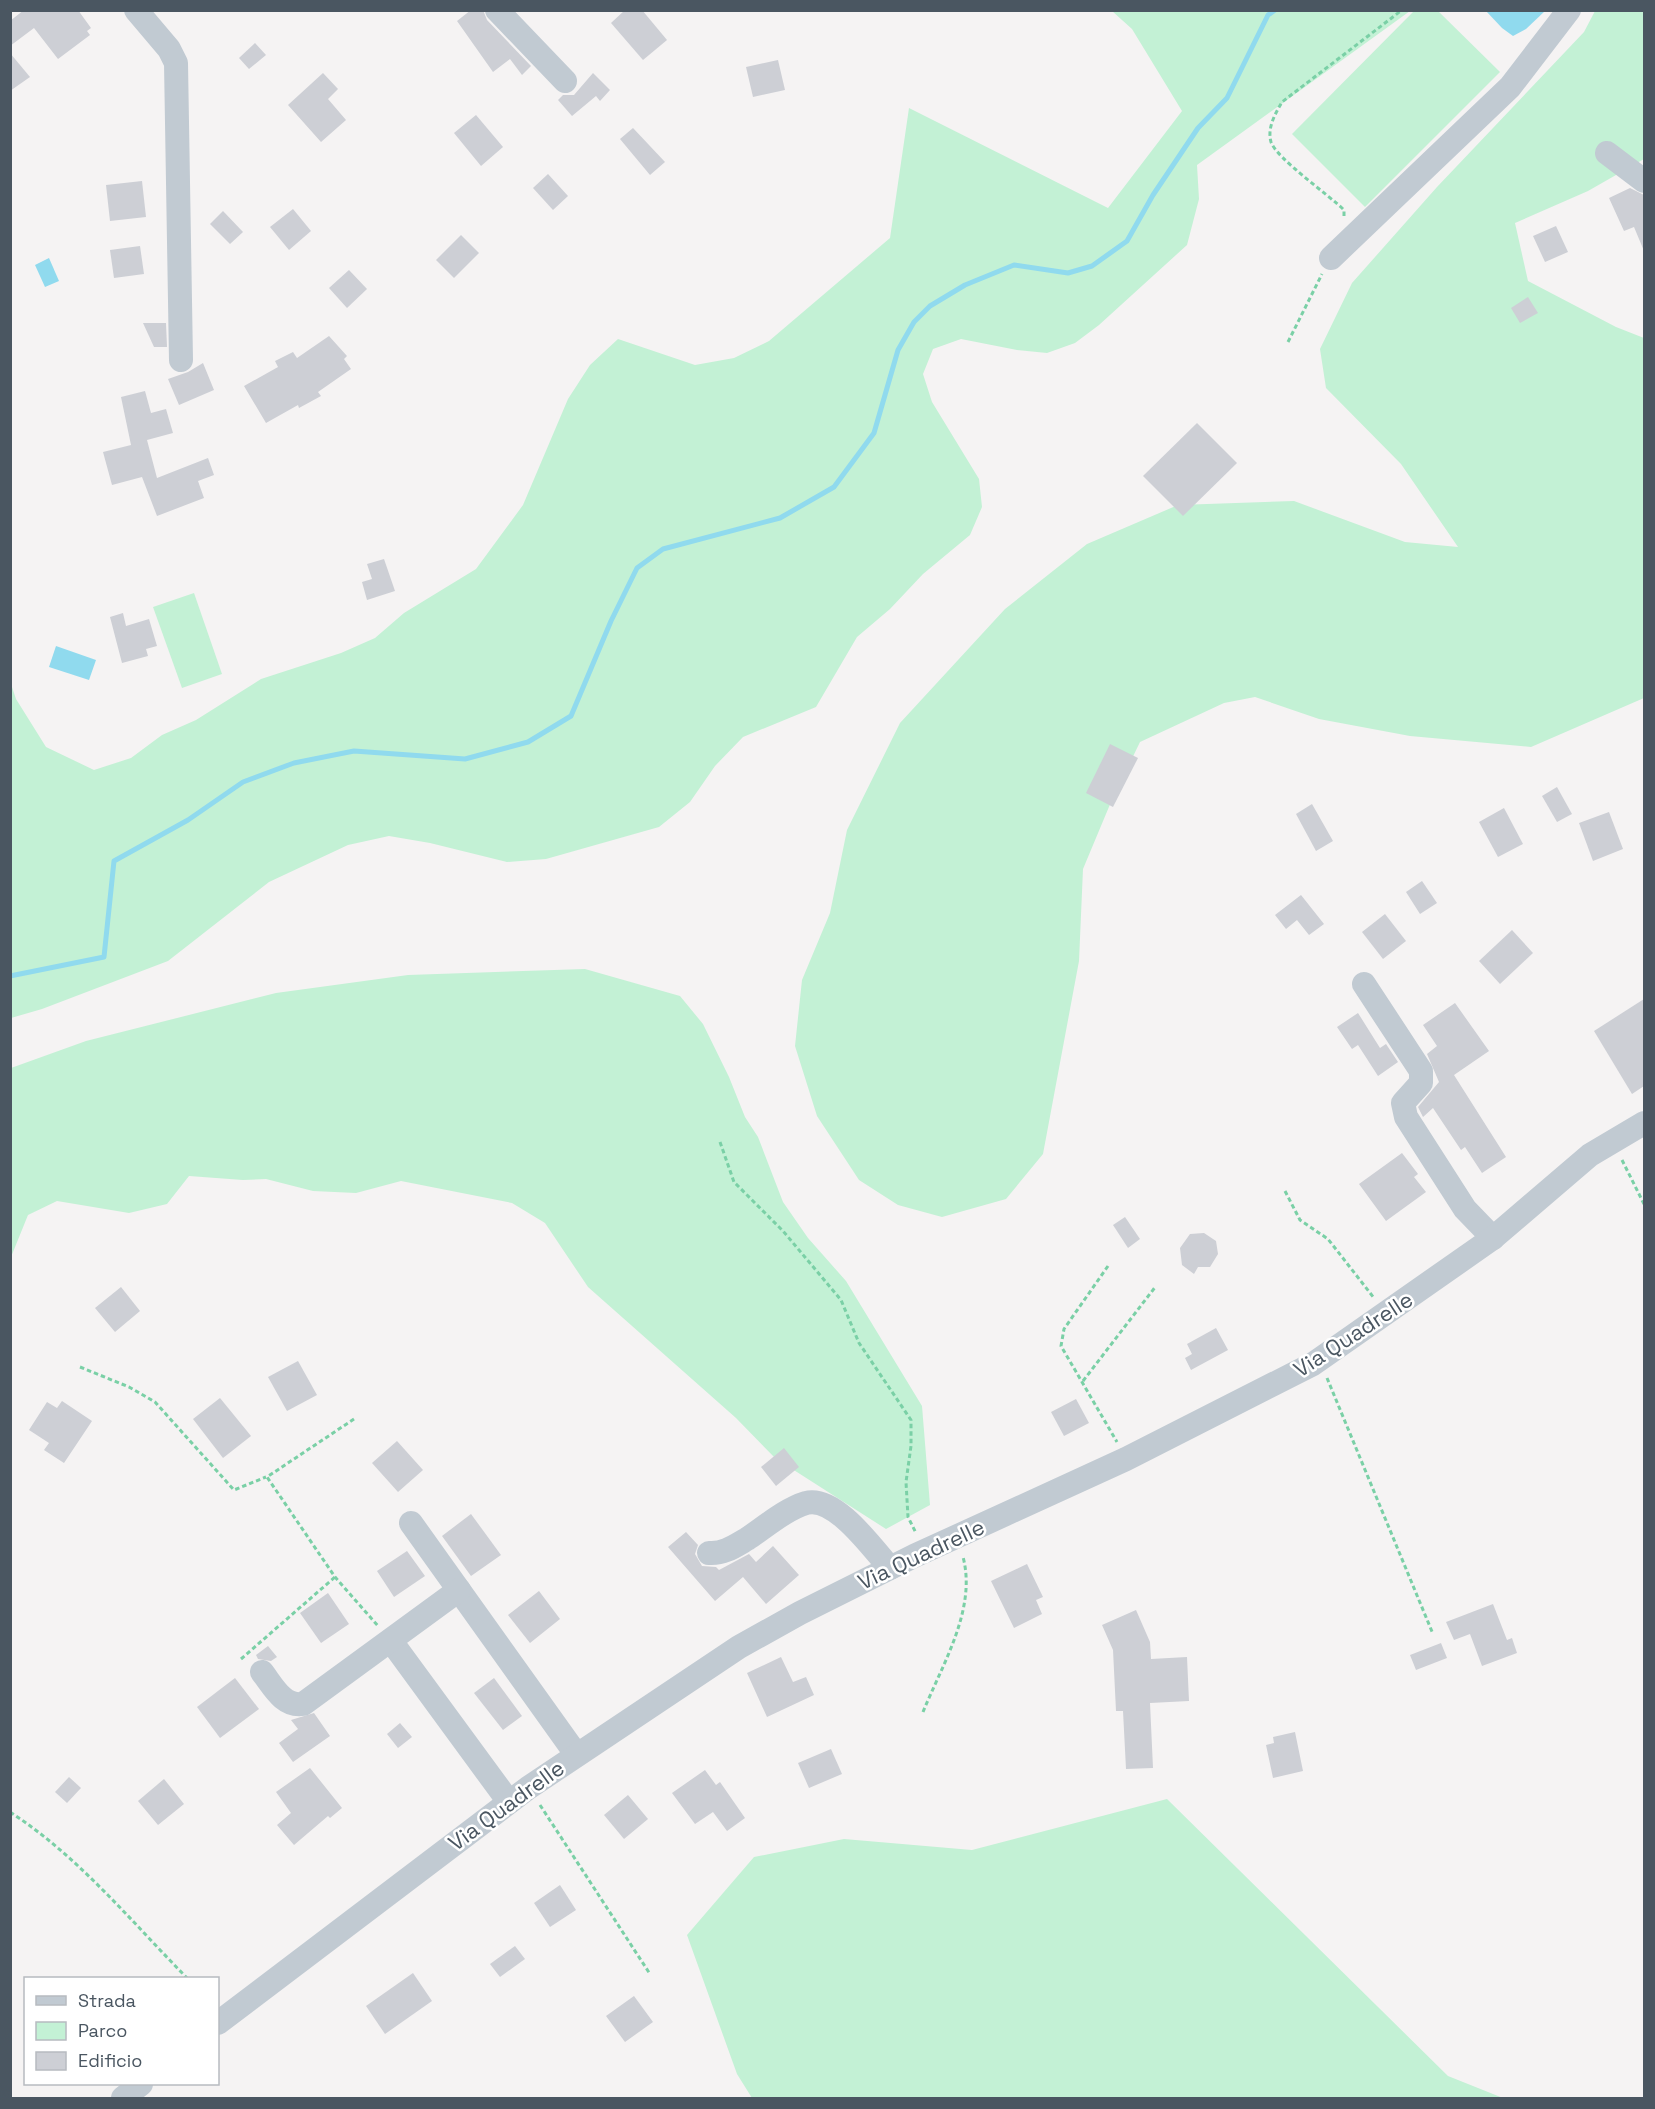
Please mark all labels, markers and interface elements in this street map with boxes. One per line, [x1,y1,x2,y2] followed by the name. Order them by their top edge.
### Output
[1288,1285,1418,1383] street label: Via Quadrelle
[853,1512,989,1596] street label: Via Quadrelle
[442,1753,570,1857] street label: Via Quadrelle
[24,1977,219,2085] legend
[78,1989,136,2012] text: Strada
[78,2019,127,2042] text: Parco
[78,2049,142,2072] text: Edificio

